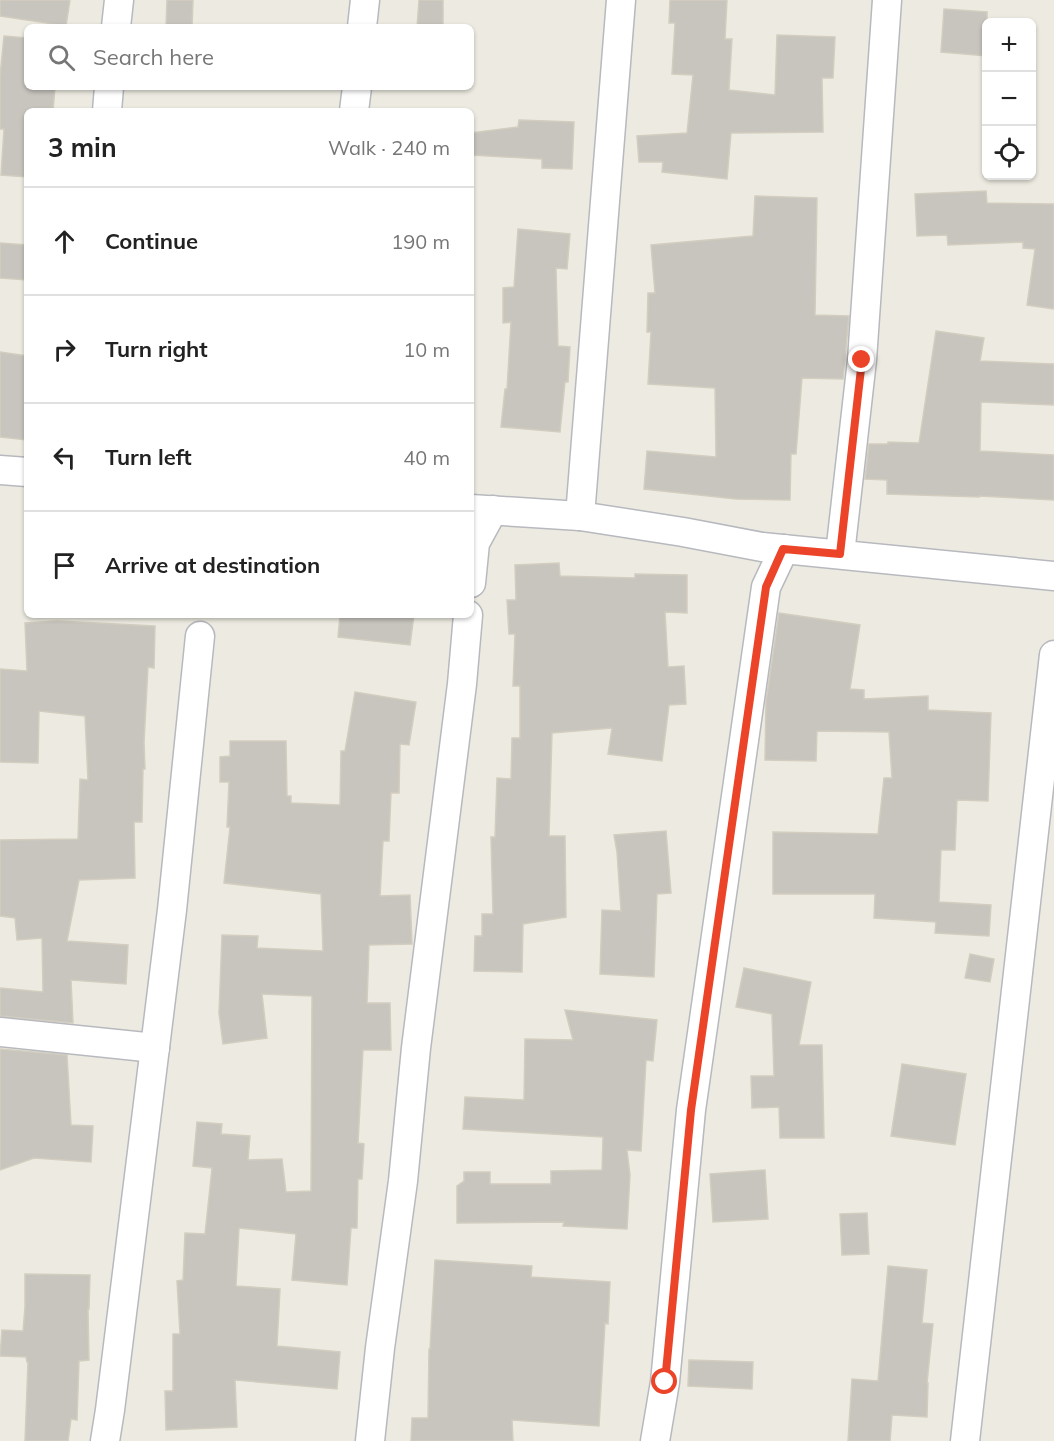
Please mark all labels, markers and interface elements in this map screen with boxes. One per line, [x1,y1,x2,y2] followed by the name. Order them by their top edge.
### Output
[982,18,1036,180] map controls
[982,18,1036,72] button: +
[24,24,474,90] search box
[45,41,78,74] icon: search
[93,43,214,71] text: Search here
[982,72,1036,126] button: −
[982,126,1036,180] button: locate
[48,131,117,164] text: 3 min
[328,135,450,160] text: Walk · 240 m
[48,225,81,258] icon: ahead
[105,227,198,255] text: Continue
[391,229,450,254] text: 190 m
[48,333,81,366] icon: right
[105,335,208,363] text: Turn right
[403,337,450,362] text: 10 m
[848,346,874,372] route end
[48,441,81,474] icon: left
[105,443,192,471] text: Turn left
[403,445,450,470] text: 40 m
[48,549,81,582] icon: arrive
[105,551,320,579] text: Arrive at destination
[651,1368,677,1394] route start

